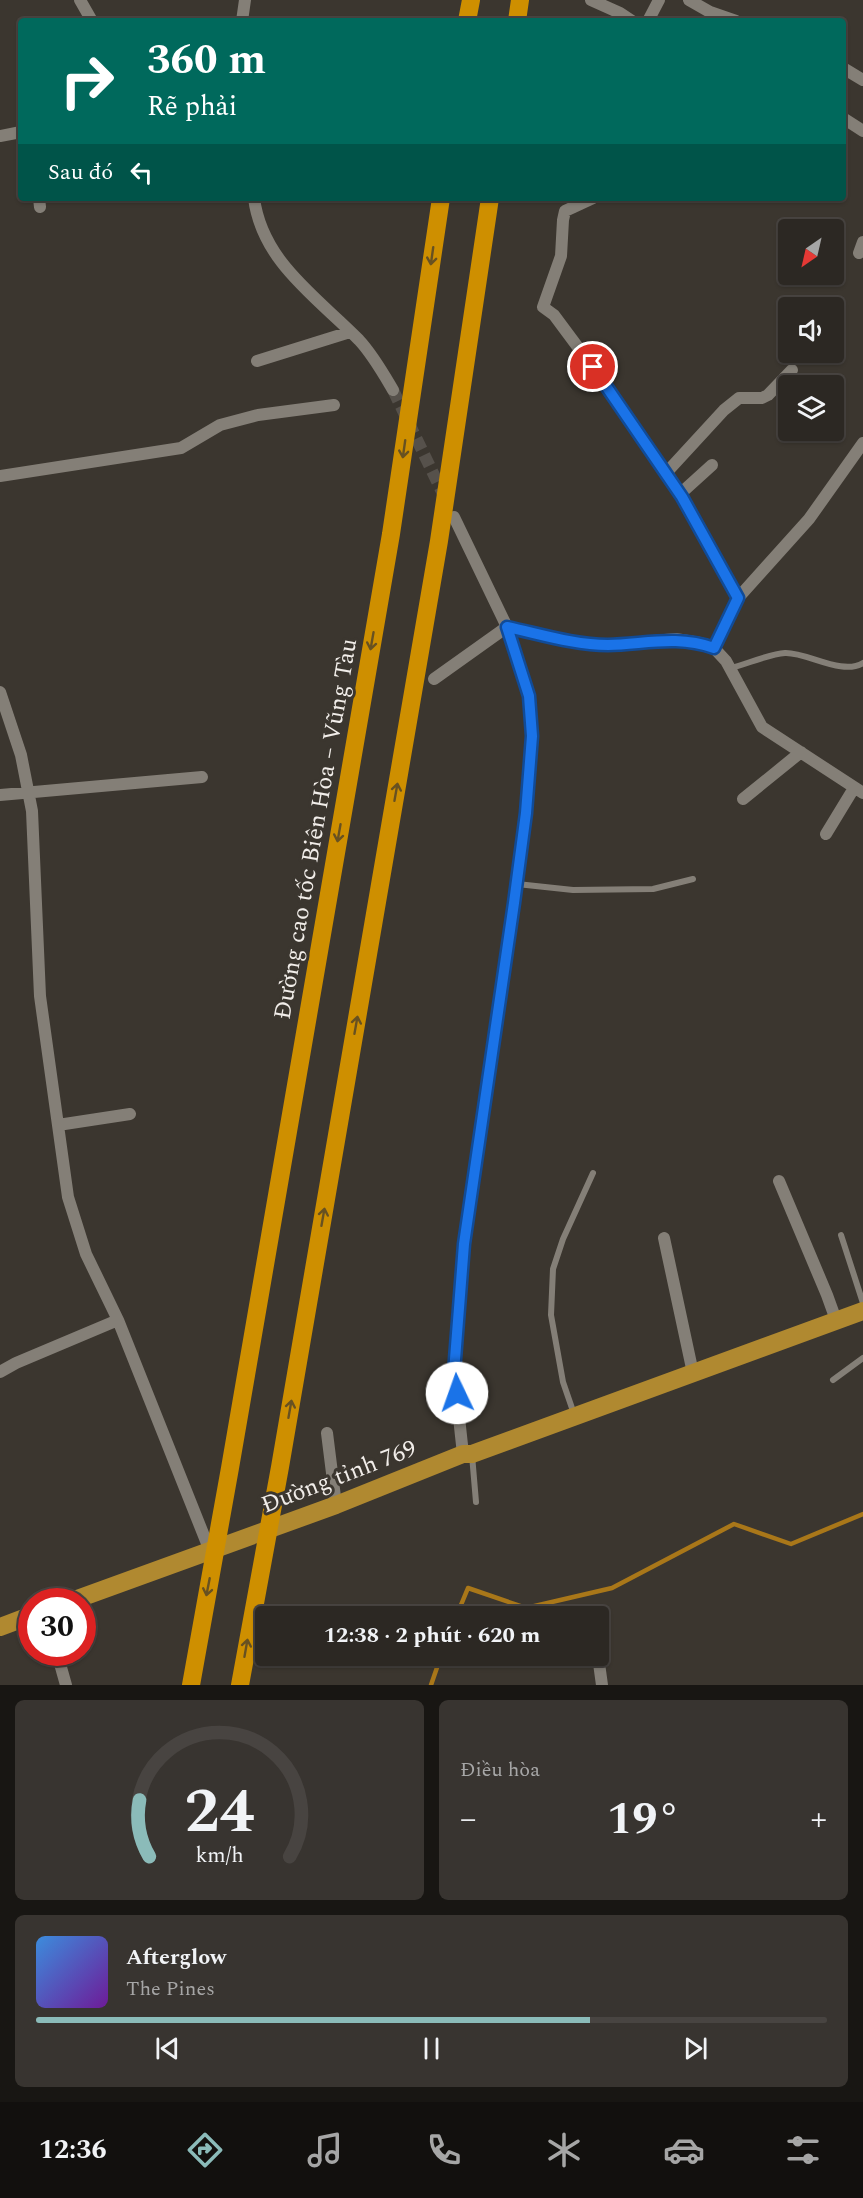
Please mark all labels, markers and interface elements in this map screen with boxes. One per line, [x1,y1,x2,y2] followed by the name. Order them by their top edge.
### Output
[147,29,266,92] text: 360 m
[48,42,126,120] icon: right
[147,86,237,128] text: Rẽ phải
[48,156,113,189] text: Sau đó
[125,156,158,189] icon: left
[778,219,844,285] north arrow
[778,219,844,441] map controls
[427,245,438,265] one-way arrow
[778,297,844,363] button: sound
[567,341,618,392] pin
[576,350,609,383] icon: arrive
[778,375,844,441] button: layers
[398,438,409,458] one-way arrow
[367,631,378,651] one-way arrow
[265,636,367,1022] street label: Đường cao tốc Biên Hòa – Vũng Tàu
[391,782,402,802] one-way arrow
[334,823,345,843] one-way arrow
[351,1016,362,1035] one-way arrow
[318,1208,329,1228] one-way arrow
[425,1361,489,1425] position arrow
[284,1400,295,1420] one-way arrow
[256,1431,422,1523] street label: Đường tỉnh 769
[202,1577,213,1596] one-way arrow
[18,1588,96,1666] speed limit sign: 30
[324,1619,540,1652] text: 12:38 · 2 phút · 620 m
[241,1639,252,1658] one-way arrow
[460,1755,540,1785] text: Điều hòa
[184,1765,255,1860] text: 24
[607,1785,680,1854] text: 19°
[460,1794,477,1844] text: −
[811,1794,827,1844] text: +
[195,1839,244,1872] text: km/h
[126,1941,226,1974] text: Afterglow
[126,1974,215,2004] text: The Pines
[151,2032,184,2065] icon: previous
[415,2032,448,2065] icon: pause
[679,2032,712,2065] icon: next
[39,2129,107,2171] text: 12:36
[184,2129,226,2171] icon: directions
[304,2129,346,2171] icon: music
[423,2129,465,2171] icon: phone
[543,2129,585,2171] icon: climate
[663,2129,705,2171] icon: car
[782,2129,824,2171] icon: filters

